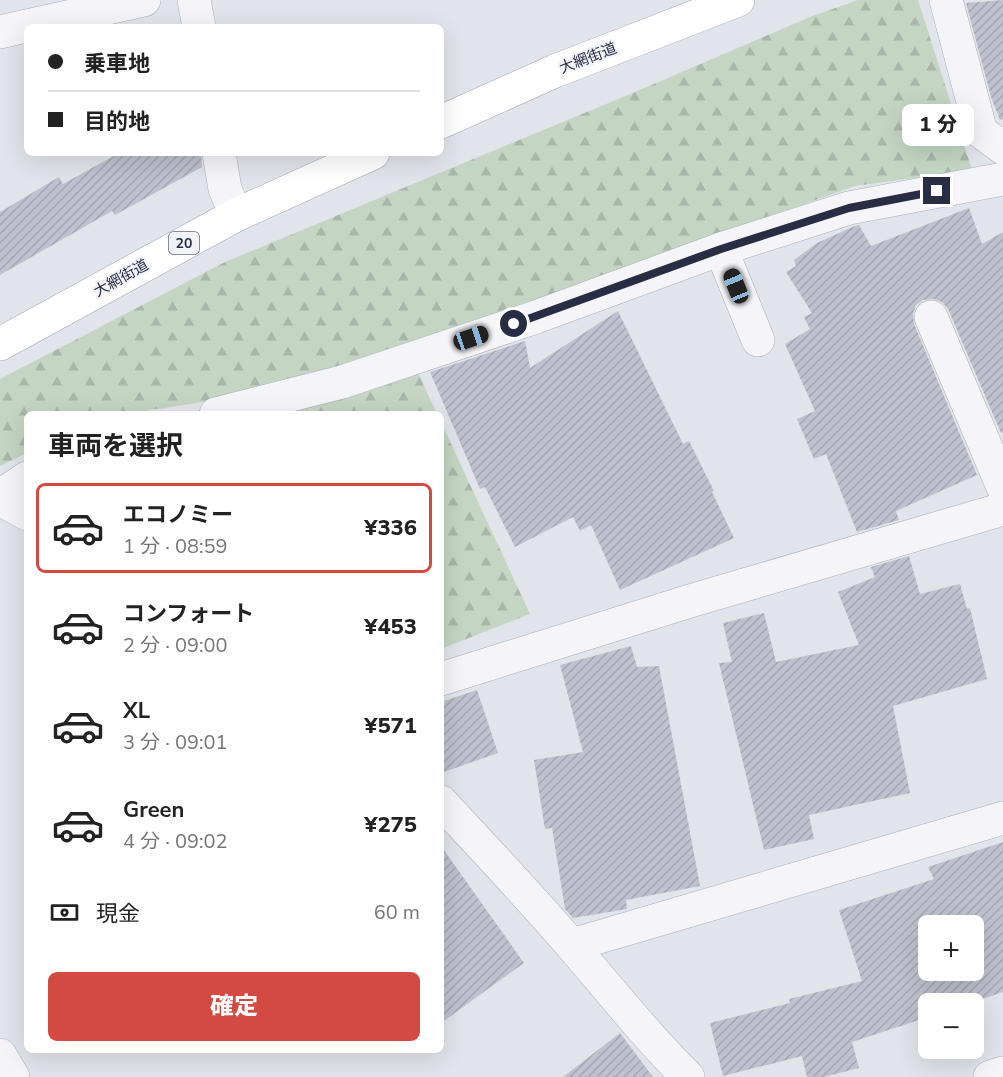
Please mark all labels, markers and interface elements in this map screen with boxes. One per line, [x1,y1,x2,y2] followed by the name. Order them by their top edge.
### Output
[556,38,620,78] street label: 大網街道
[84,49,150,79] text: 乗車地
[901,104,973,146] callout: 1 分
[84,107,150,137] text: 目的地
[919,111,957,138] text: 1 分
[923,177,950,204] route end
[169,232,199,254] road number: 20
[90,255,152,301] street label: 大網街道
[721,266,751,306] car
[500,310,527,337] route start
[451,324,491,352] car
[48,428,183,465] text: 車両を選択
[123,500,233,530] text: エコノミー
[51,501,105,555] icon: car
[364,513,417,543] text: ¥336
[123,533,228,560] text: 1 分 · 08:59
[123,599,254,629] text: コンフォート
[51,600,105,654] icon: car
[364,612,417,642] text: ¥453
[123,632,228,659] text: 2 分 · 09:00
[123,696,150,726] text: XL
[51,699,105,753] icon: car
[364,711,417,741] text: ¥571
[123,729,228,756] text: 3 分 · 09:01
[123,795,184,825] text: Green
[51,798,105,852] icon: car
[364,810,417,840] text: ¥275
[123,828,228,855] text: 4 分 · 09:02
[48,896,81,929] icon: cash
[96,899,140,929] text: 現金
[374,899,420,926] text: 60 m
[918,915,984,1059] map controls
[918,915,984,981] button: +
[48,972,420,1041] button: 確定
[918,993,984,1059] button: −

